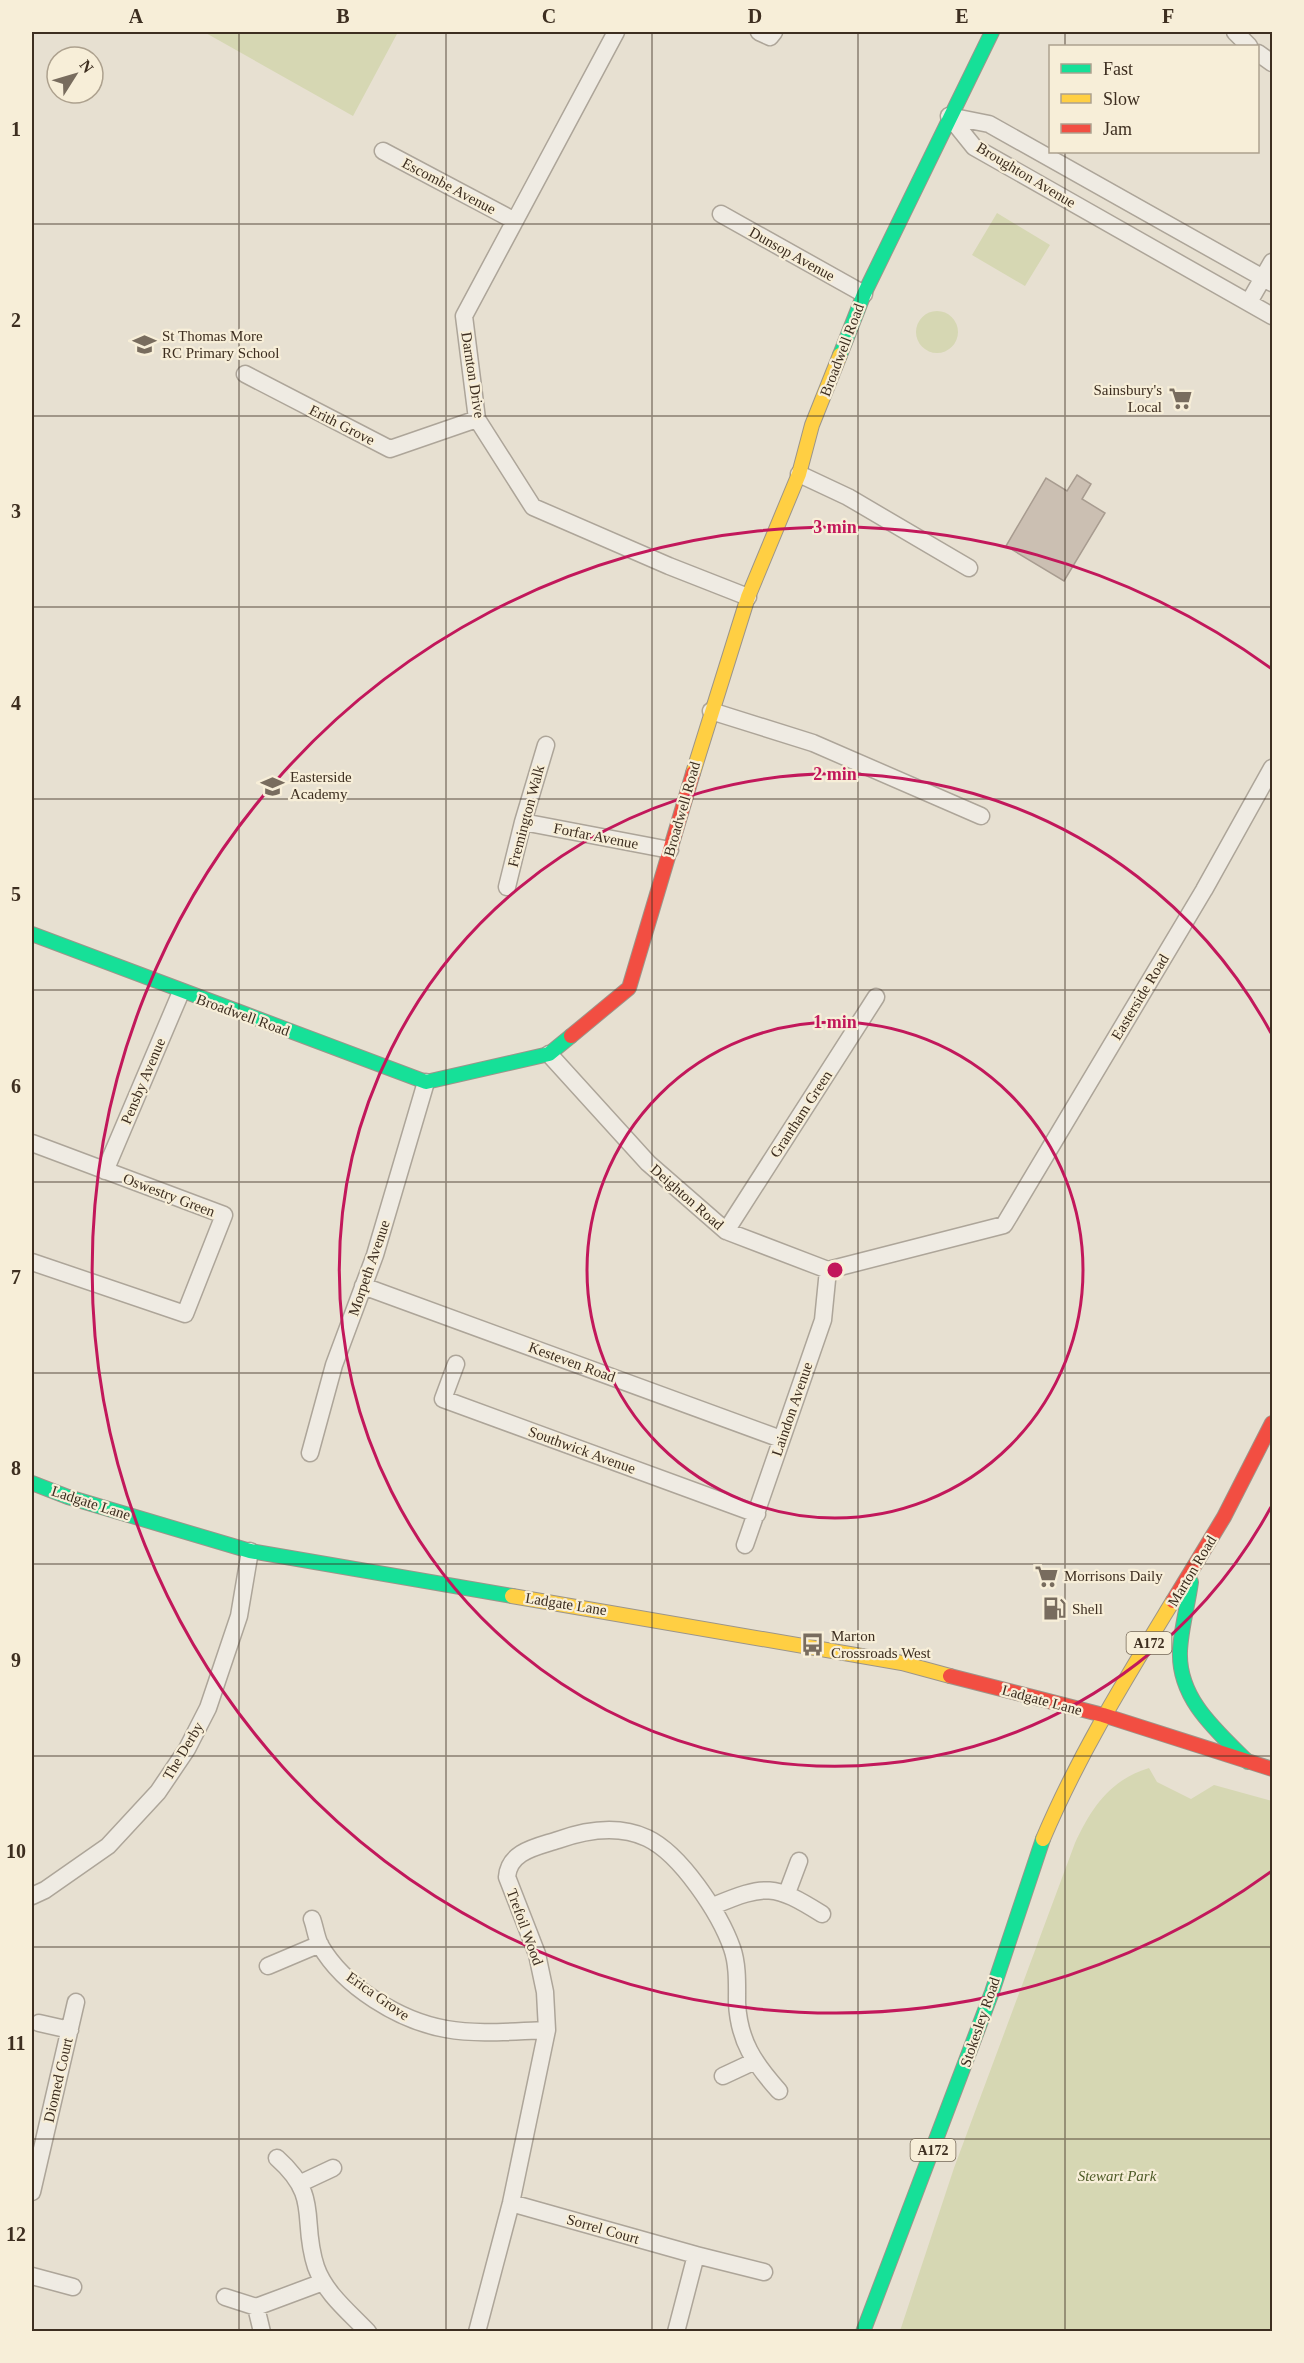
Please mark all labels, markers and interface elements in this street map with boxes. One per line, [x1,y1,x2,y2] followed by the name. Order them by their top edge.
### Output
[129,5,144,27] text: A
[336,5,350,27] text: B
[542,5,556,27] text: C
[748,5,762,27] text: D
[955,5,969,27] text: E
[1162,5,1174,27] text: F
[45,45,105,105] north arrow
[1049,45,1259,153] legend
[76,57,97,76] text: N
[1103,59,1133,79] text: Fast
[1103,89,1140,109] text: Slow
[11,118,21,140] text: 1
[1103,119,1132,139] text: Jam
[974,139,1079,211] street label: Broughton Avenue
[400,155,499,218] street label: Escombe Avenue
[747,224,838,284] street label: Dunsop Avenue
[817,301,867,399] street label: Broadwell Road
[11,309,21,331] text: 2
[162,328,280,361] place label: St Thomas More RC Primary School
[458,331,488,420] street label: Darnton Drive
[131,332,157,358] school or university icon: St Thomas More RC Primary School
[1093,382,1162,415] place label: Sainsbury's Local
[1167,386,1193,412] supermarket icon: Sainsbury's Local
[307,402,378,448] street label: Erith Grove
[11,500,21,522] text: 3
[813,517,857,537] text: 3 min
[11,692,21,714] text: 4
[661,759,703,858] street label: Broadwell Road
[505,763,547,869] street label: Fremington Walk
[813,764,857,784] text: 2 min
[290,769,352,802] place label: Easterside Academy
[259,773,285,799] school or university icon: Easterside Academy
[552,820,640,852] street label: Forfar Avenue
[11,883,21,905] text: 5
[1108,951,1172,1043] street label: Easterside Road
[194,991,292,1039] street label: Broadwell Road
[813,1012,857,1032] text: 1 min
[118,1035,168,1126] street label: Pensby Avenue
[767,1067,835,1160] street label: Grantham Green
[11,1075,21,1097] text: 6
[647,1161,727,1233] street label: Deighton Road
[121,1170,218,1220] street label: Oswestry Green
[345,1218,393,1318] street label: Morpeth Avenue
[825,1260,845,1280] centre of rings
[11,1266,21,1288] text: 7
[526,1339,618,1385] street label: Kesteven Road
[768,1360,816,1458] street label: Laindon Avenue
[526,1423,638,1477] street label: Southwick Avenue
[11,1457,21,1479] text: 8
[50,1483,133,1523] street label: Ladgate Lane
[1165,1532,1220,1609] street label: Marton Road
[1033,1563,1059,1589] supermarket icon: Morrisons Daily
[1064,1568,1163,1584] place label: Morrisons Daily
[524,1590,608,1618] street label: Ladgate Lane
[1041,1596,1067,1622] fuel station icon: Shell
[1072,1601,1103,1617] place label: Shell
[831,1628,932,1661] place label: Marton Crossroads West
[800,1632,826,1658] bus stop icon: Marton Crossroads West
[1126,1632,1172,1654] road number: A172
[11,1649,21,1671] text: 9
[1000,1682,1084,1718] street label: Ladgate Lane
[160,1719,207,1783] street label: The Derby
[6,1840,26,1862] text: 10
[504,1887,546,1968] street label: Trefoil Wood
[344,1969,413,2024] street label: Erica Grove
[957,1975,1003,2069] street label: Stokesley Road
[7,2032,25,2054] text: 11
[41,2035,76,2124] street label: Diomed Court
[910,2139,956,2161] road number: A172
[1078,2168,1157,2184] park label: Stewart Park
[565,2211,642,2247] street label: Sorrel Court
[6,2223,26,2245] text: 12

